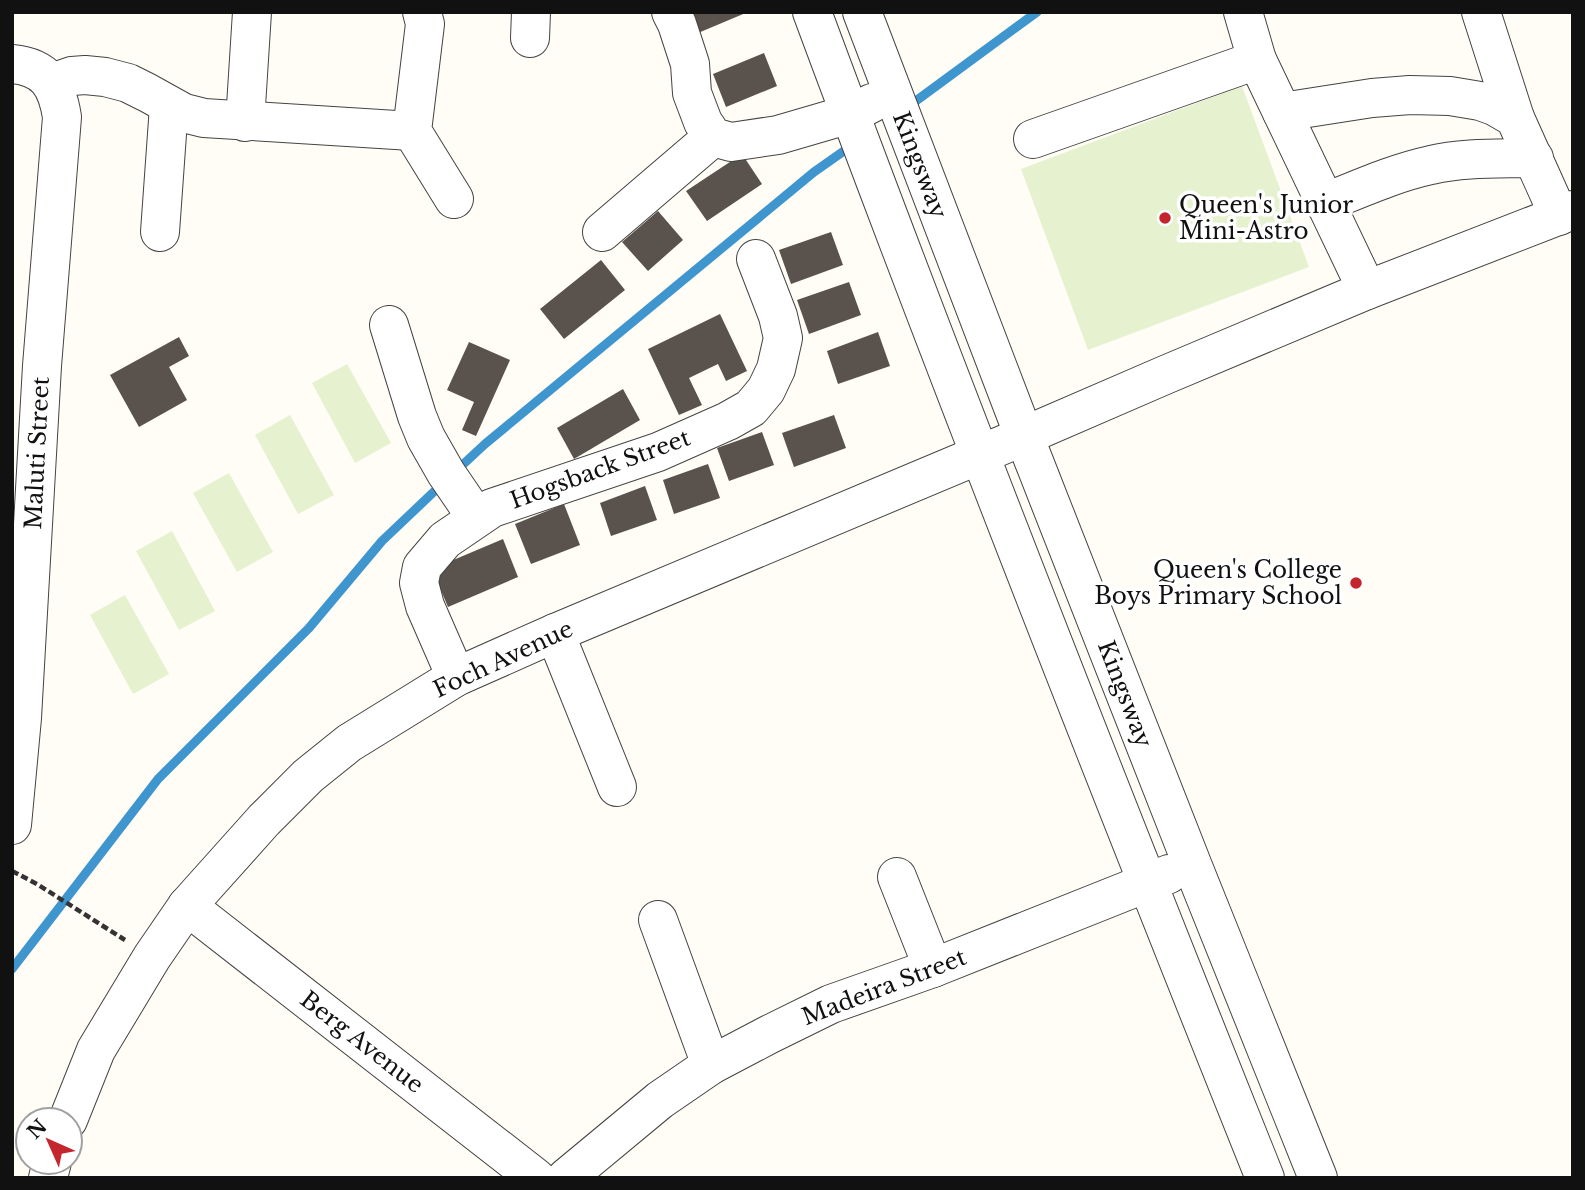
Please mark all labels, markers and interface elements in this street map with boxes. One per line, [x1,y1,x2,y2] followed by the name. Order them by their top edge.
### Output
[887,108,953,223] street label: Kingsway
[1179,191,1353,245] place label: Queen's Junior Mini-Astro
[1157,210,1173,226] marker: Queen's Junior Mini-Astro
[19,376,55,530] street label: Maluti Street
[506,423,694,515] street label: Hogsback Street
[1094,556,1342,610] place label: Queen's College Boys Primary School
[1348,575,1364,591] marker: Queen's College Boys Primary School
[429,614,577,704] street label: Foch Avenue
[1092,637,1158,752] street label: Kingsway
[798,943,970,1031] street label: Madeira Street
[295,985,429,1099] street label: Berg Avenue
[14,1106,84,1176] north arrow
[23,1115,52,1144] text: N

